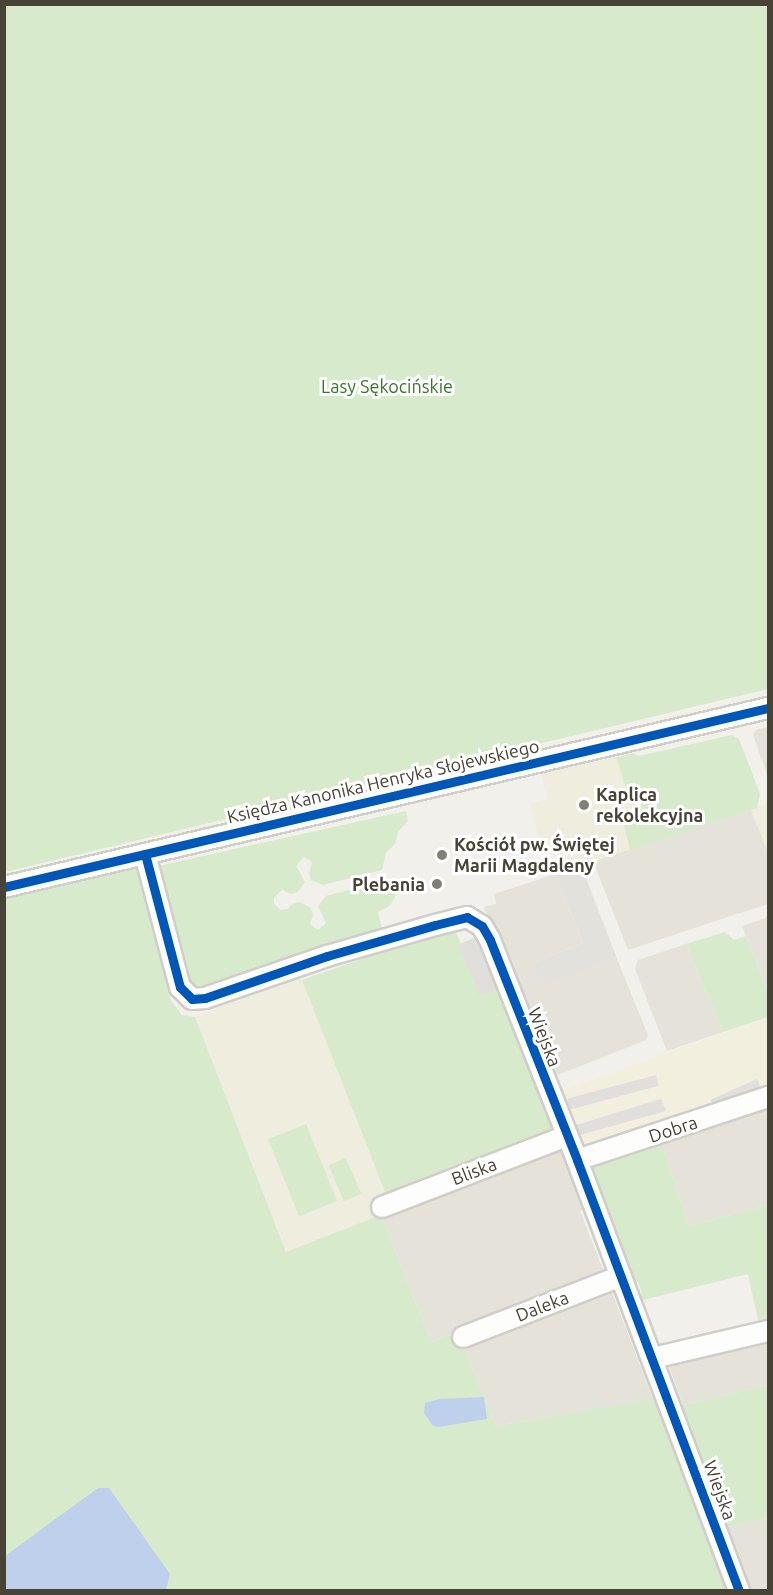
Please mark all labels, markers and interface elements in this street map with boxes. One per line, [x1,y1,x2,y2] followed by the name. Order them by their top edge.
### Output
[321,375,453,397] park label: Lasy Sękocińskie
[225,735,541,827] street label: Księdza Kanonika Henryka Słojewskiego
[596,784,703,826] place label: Kaplica rekolekcyjna
[577,798,591,812] marker: Kaplica rekolekcyjna
[454,834,615,876] place label: Kościół pw. Świętej Marii Magdaleny
[435,848,449,862] marker: Kościół pw. Świętej Marii Magdaleny
[352,873,425,895] place label: Plebania
[430,877,444,891] marker: Plebania
[524,1004,566,1070] street label: Wiejska
[646,1111,700,1147] street label: Dobra
[448,1153,500,1189] street label: Bliska
[512,1286,572,1326] street label: Daleka
[699,1457,741,1523] street label: Wiejska

